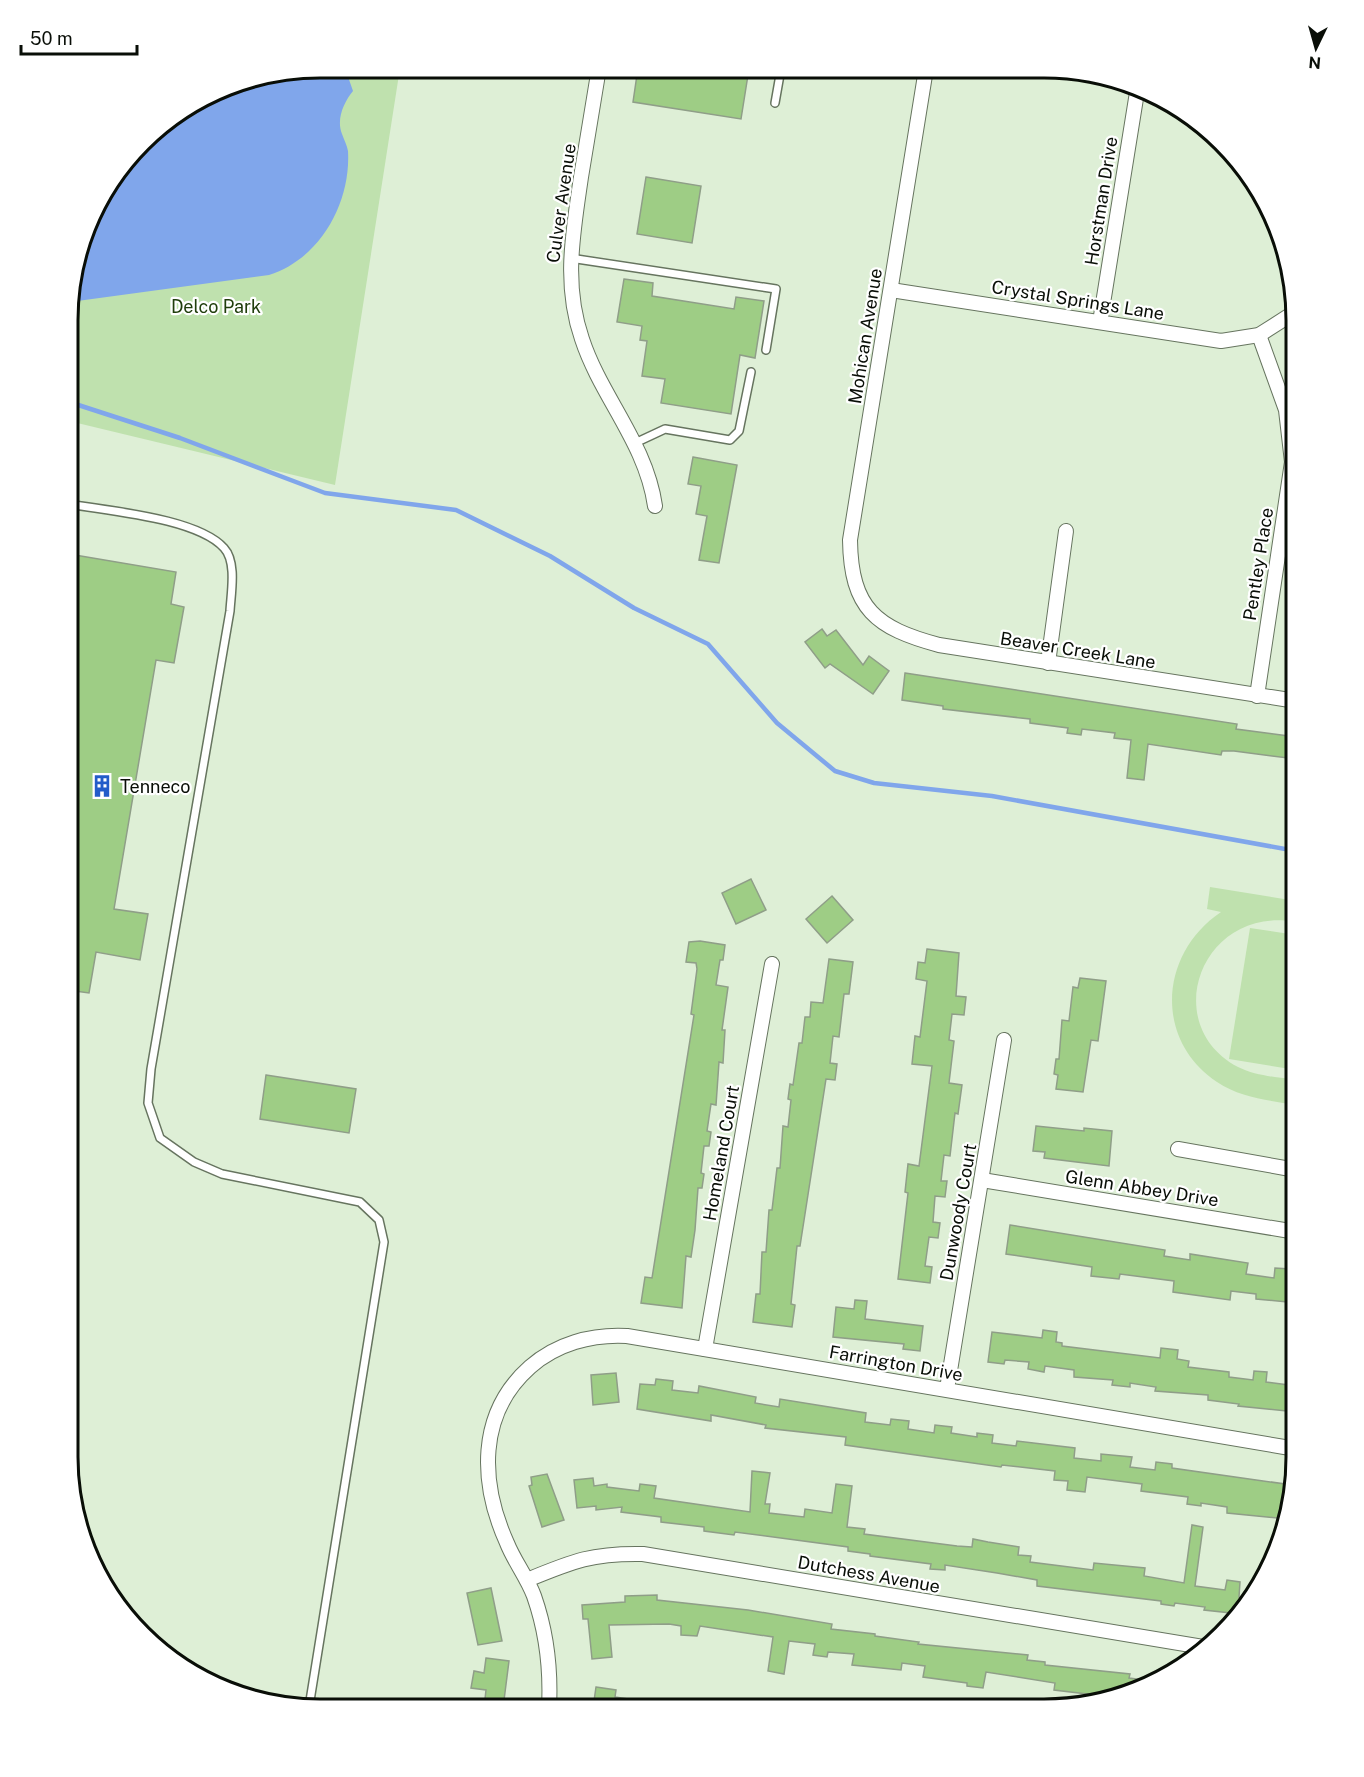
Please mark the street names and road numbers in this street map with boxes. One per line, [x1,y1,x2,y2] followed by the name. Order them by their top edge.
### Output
[1080,135,1122,267] street label: Horstman Drive
[542,142,580,264] street label: Culver Avenue
[844,267,886,405] street label: Mohican Avenue
[990,276,1166,324] street label: Crystal Springs Lane
[1239,506,1277,622] street label: Pentley Place
[999,627,1157,673] street label: Beaver Creek Lane
[699,1084,743,1222] street label: Homeland Court
[936,1142,980,1282] street label: Dunwoody Court
[1064,1166,1220,1210] street label: Glenn Abbey Drive
[827,1341,965,1385] street label: Farrington Drive
[796,1551,942,1597] street label: Dutchess Avenue

